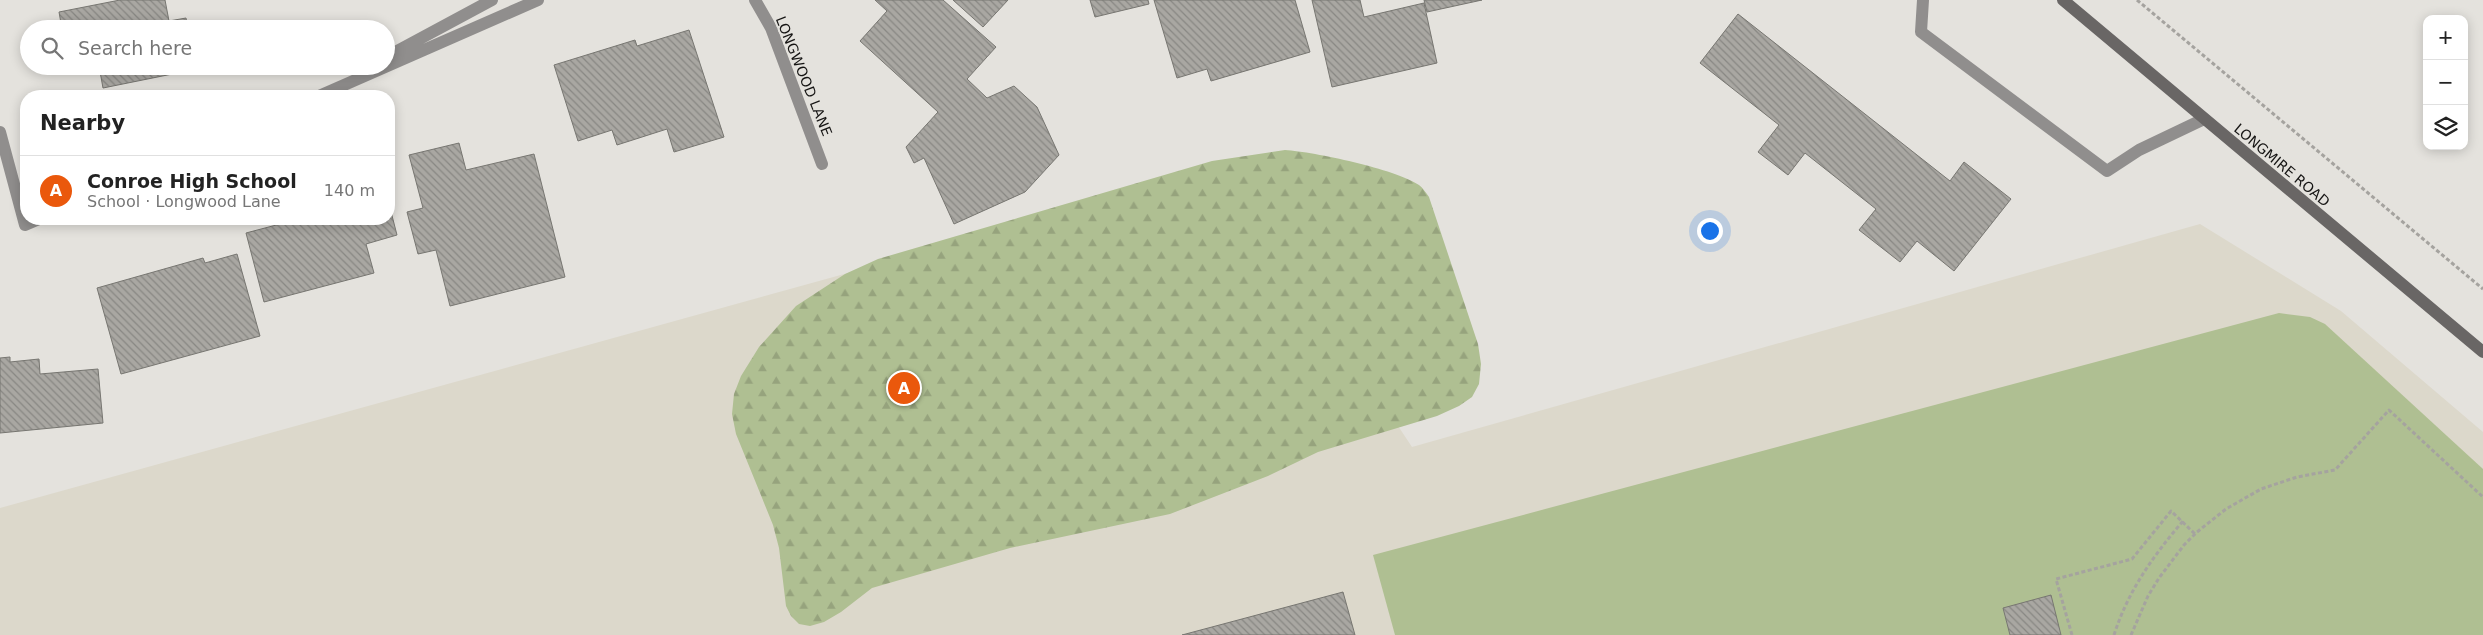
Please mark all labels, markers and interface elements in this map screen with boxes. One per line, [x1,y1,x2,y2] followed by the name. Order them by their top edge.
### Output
[773,14,835,138] street label: LONGWOOD LANE
[2423,15,2468,150] map controls
[2423,15,2468,60] button: +
[20,20,395,75] search box
[38,34,66,62] icon: search
[78,37,192,59] text: Search here
[2423,60,2468,105] button: −
[2423,105,2468,150] button: layers
[40,111,125,135] text: Nearby
[2231,120,2333,210] street label: LONGMIRE ROAD
[87,170,297,192] text: Conroe High School
[50,181,62,200] text: A
[324,181,375,200] text: 140 m
[87,192,281,211] text: School · Longwood Lane
[1697,218,1723,244] your location
[888,369,920,407] pin: A

